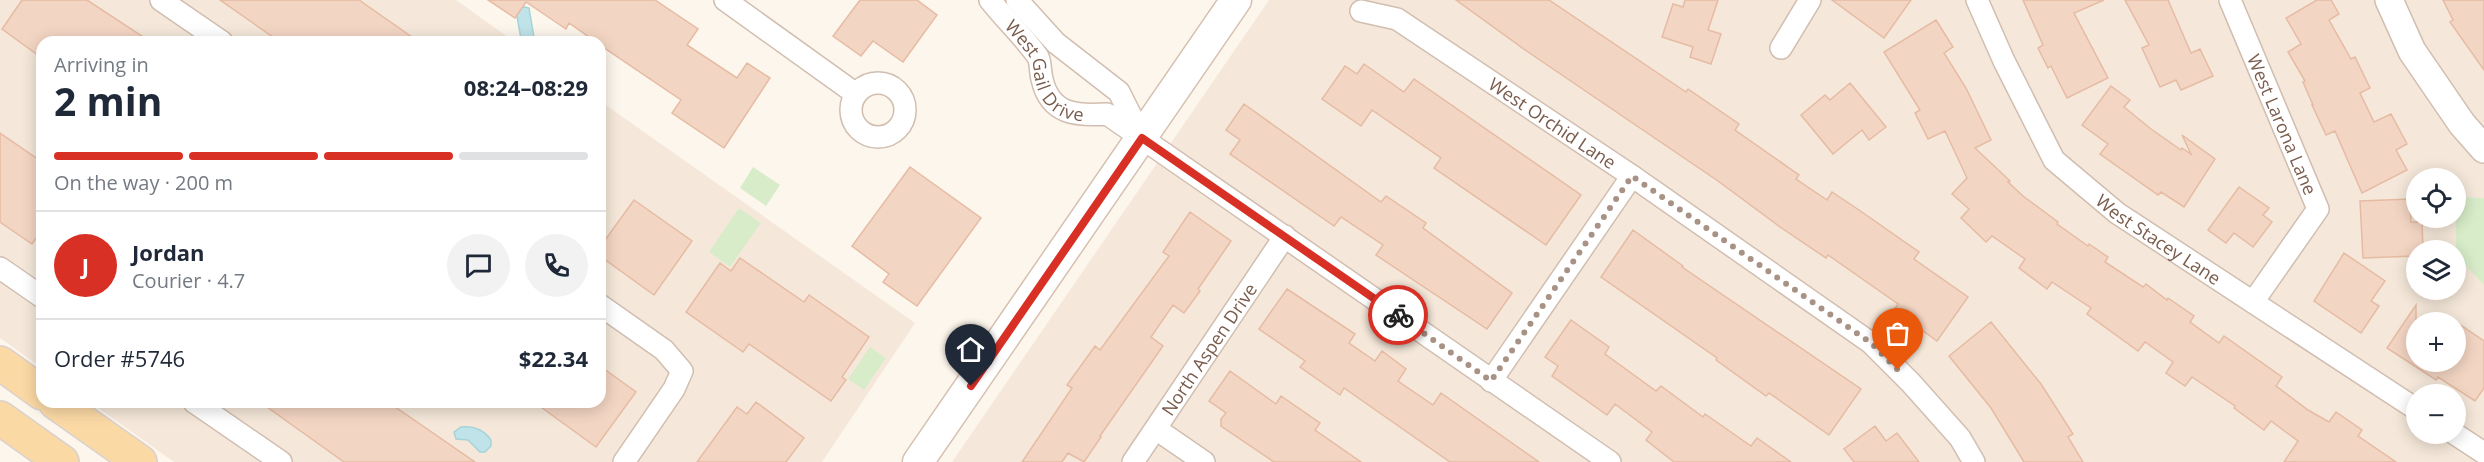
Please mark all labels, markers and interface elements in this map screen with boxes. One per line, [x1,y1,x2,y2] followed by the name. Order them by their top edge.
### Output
[1000,14,1085,126] street label: West Gail Drive
[2242,50,2323,198] street label: West Larona Lane
[54,51,149,78] text: Arriving in
[464,72,588,102] text: 08:24–08:29
[1484,72,1621,174] street label: West Orchid Lane
[54,74,162,127] text: 2 min
[2406,168,2466,444] map controls
[2406,168,2466,228] button: locate
[54,169,233,196] text: On the way · 200 m
[2091,188,2226,290] street label: West Stacey Lane
[447,234,510,297] button: chat
[525,234,588,297] button: phone
[132,237,205,267] text: Jordan
[2406,240,2466,300] button: layers
[82,250,89,280] text: J
[132,267,245,294] text: Courier · 4.7
[1156,278,1262,420] street label: North Aspen Drive
[1368,285,1428,345] courier
[1382,299,1415,332] icon: bike
[1872,308,1923,370] pin
[2406,312,2466,372] button: +
[1881,317,1914,350] icon: bag
[945,324,996,386] pin
[954,333,987,366] icon: home
[54,343,185,373] text: Order #5746
[519,343,588,373] text: $22.34
[2406,384,2466,444] button: −

